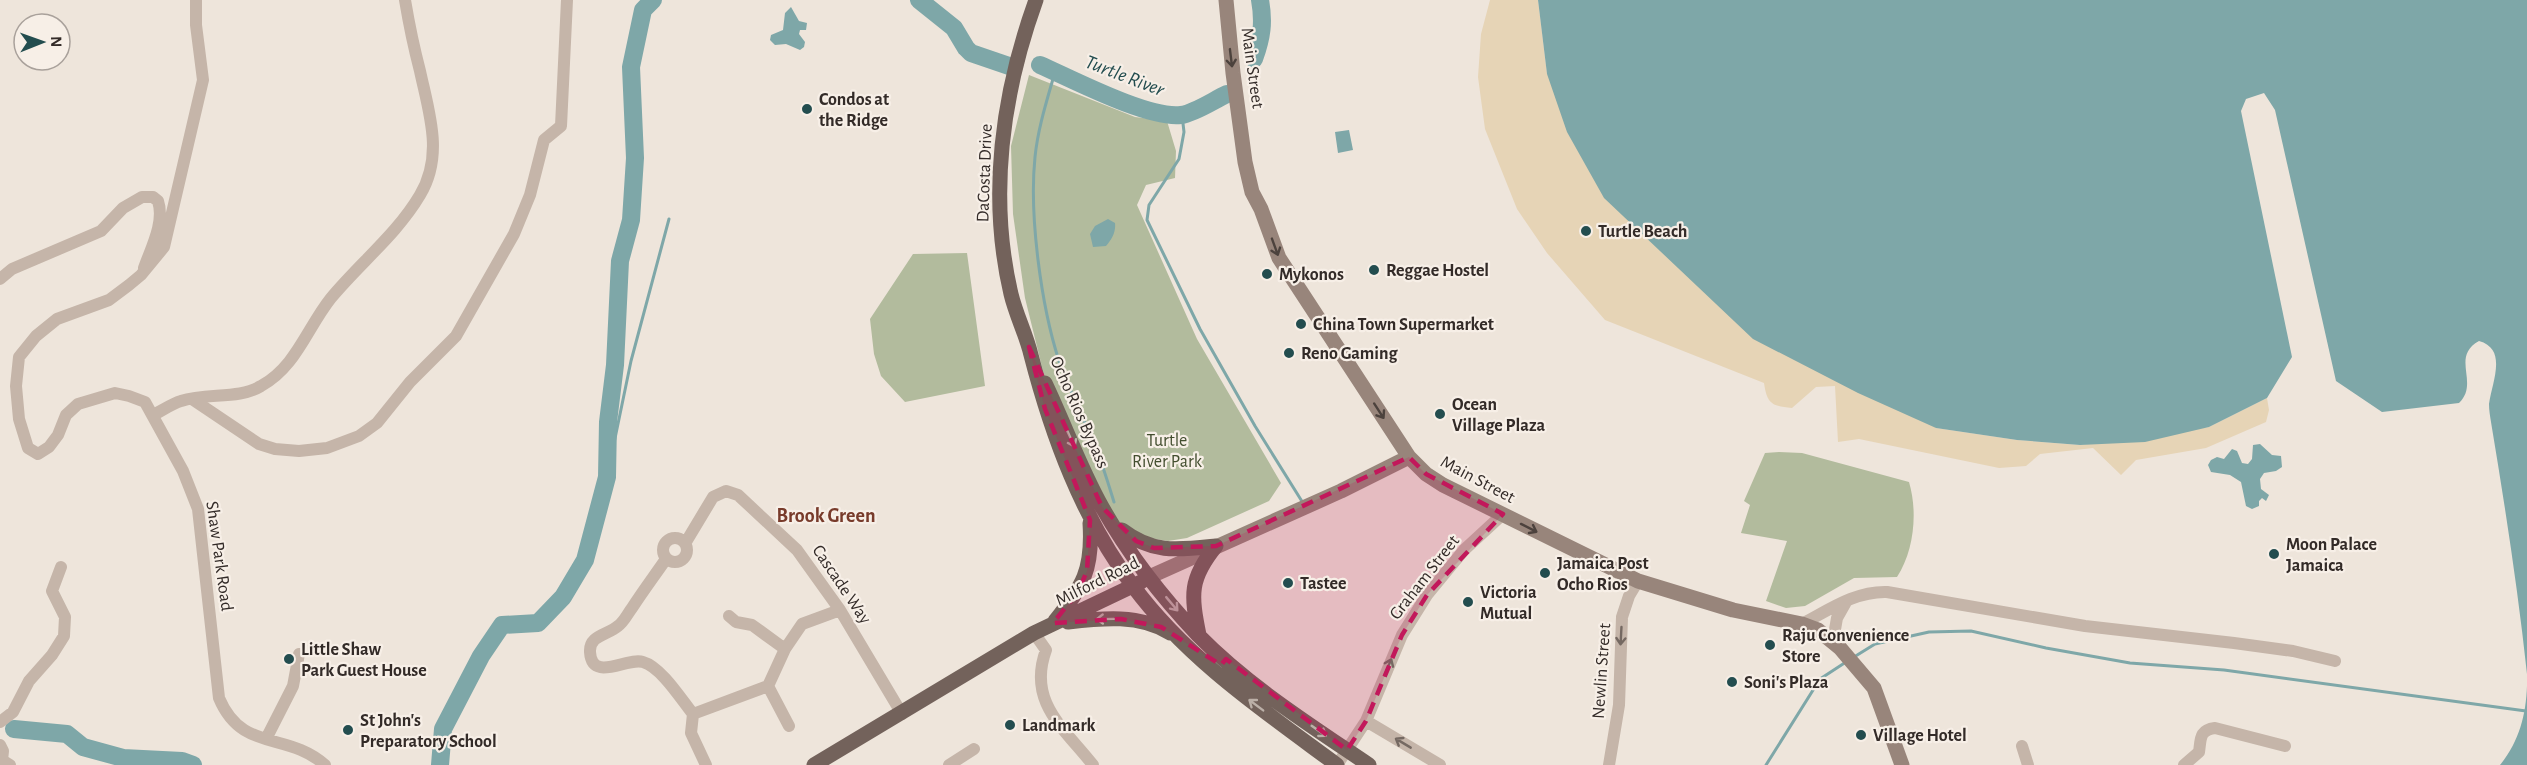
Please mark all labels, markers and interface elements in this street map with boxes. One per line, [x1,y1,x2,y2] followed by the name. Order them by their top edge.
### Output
[12,12,72,72] north arrow
[1237,27,1267,110] street label: Main Street
[48,36,64,47] text: N
[1225,48,1236,68] one-way arrow
[1082,52,1167,100] water label: Turtle River
[819,91,889,130] place label: Condos at the Ridge
[800,102,814,116] marker: Condos at the Ridge
[974,123,996,223] street label: DaCosta Drive
[1598,223,1687,241] place label: Turtle Beach
[1579,224,1593,238] marker: Turtle Beach
[1270,237,1281,255] one-way arrow
[1386,262,1489,280] place label: Reggae Hostel
[1367,263,1381,277] marker: Reggae Hostel
[1279,266,1344,284] place label: Mykonos
[1260,267,1274,281] marker: Mykonos
[1313,316,1494,334] place label: China Town Supermarket
[1294,317,1308,331] marker: China Town Supermarket
[1301,345,1399,363] place label: Reno Gaming
[1282,346,1296,360] marker: Reno Gaming
[1046,354,1112,471] street label: Ocho Rios Bypass
[1452,396,1546,435] place label: Ocean Village Plaza
[1374,402,1386,419] one-way arrow
[1433,407,1447,421] marker: Ocean Village Plaza
[1066,429,1077,447] one-way arrow
[1132,432,1203,471] park label: Turtle River Park
[1437,453,1518,507] street label: Main Street
[202,500,236,612] street label: Shaw Park Road
[776,506,876,526] district label: Brook Green
[1520,522,1538,534] one-way arrow
[1386,532,1463,623] street label: Graham Street
[2286,536,2377,575] place label: Moon Palace Jamaica
[808,542,874,628] street label: Cascade Way
[2267,547,2281,561] marker: Moon Palace Jamaica
[1053,554,1142,610] street label: Milford Road
[1557,555,1649,594] place label: Jamaica Post Ocho Rios
[1538,566,1552,580] marker: Jamaica Post Ocho Rios
[1300,575,1346,593] place label: Tastee
[1281,576,1295,590] marker: Tastee
[1480,584,1537,623] place label: Victoria Mutual
[1461,595,1475,609] marker: Victoria Mutual
[1165,596,1178,612] one-way arrow
[1096,613,1116,625] one-way arrow
[1590,622,1614,719] street label: Newlin Street
[1615,626,1626,646] one-way arrow
[1782,627,1909,666] place label: Raju Convenience Store
[1763,638,1777,652] marker: Raju Convenience Store
[301,641,427,680] place label: Little Shaw Park Guest House
[282,652,296,666] marker: Little Shaw Park Guest House
[1384,658,1395,676] one-way arrow
[1744,674,1829,692] place label: Soni's Plaza
[1725,675,1739,689] marker: Soni's Plaza
[1248,699,1264,712] one-way arrow
[360,712,497,751] place label: St John's Preparatory School
[1022,717,1096,735] place label: Landmark
[1003,718,1017,732] marker: Landmark
[341,723,355,737] marker: St John's Preparatory School
[1311,725,1327,737] one-way arrow
[1873,727,1967,745] place label: Village Hotel
[1854,728,1868,742] marker: Village Hotel
[1395,737,1412,749] one-way arrow

